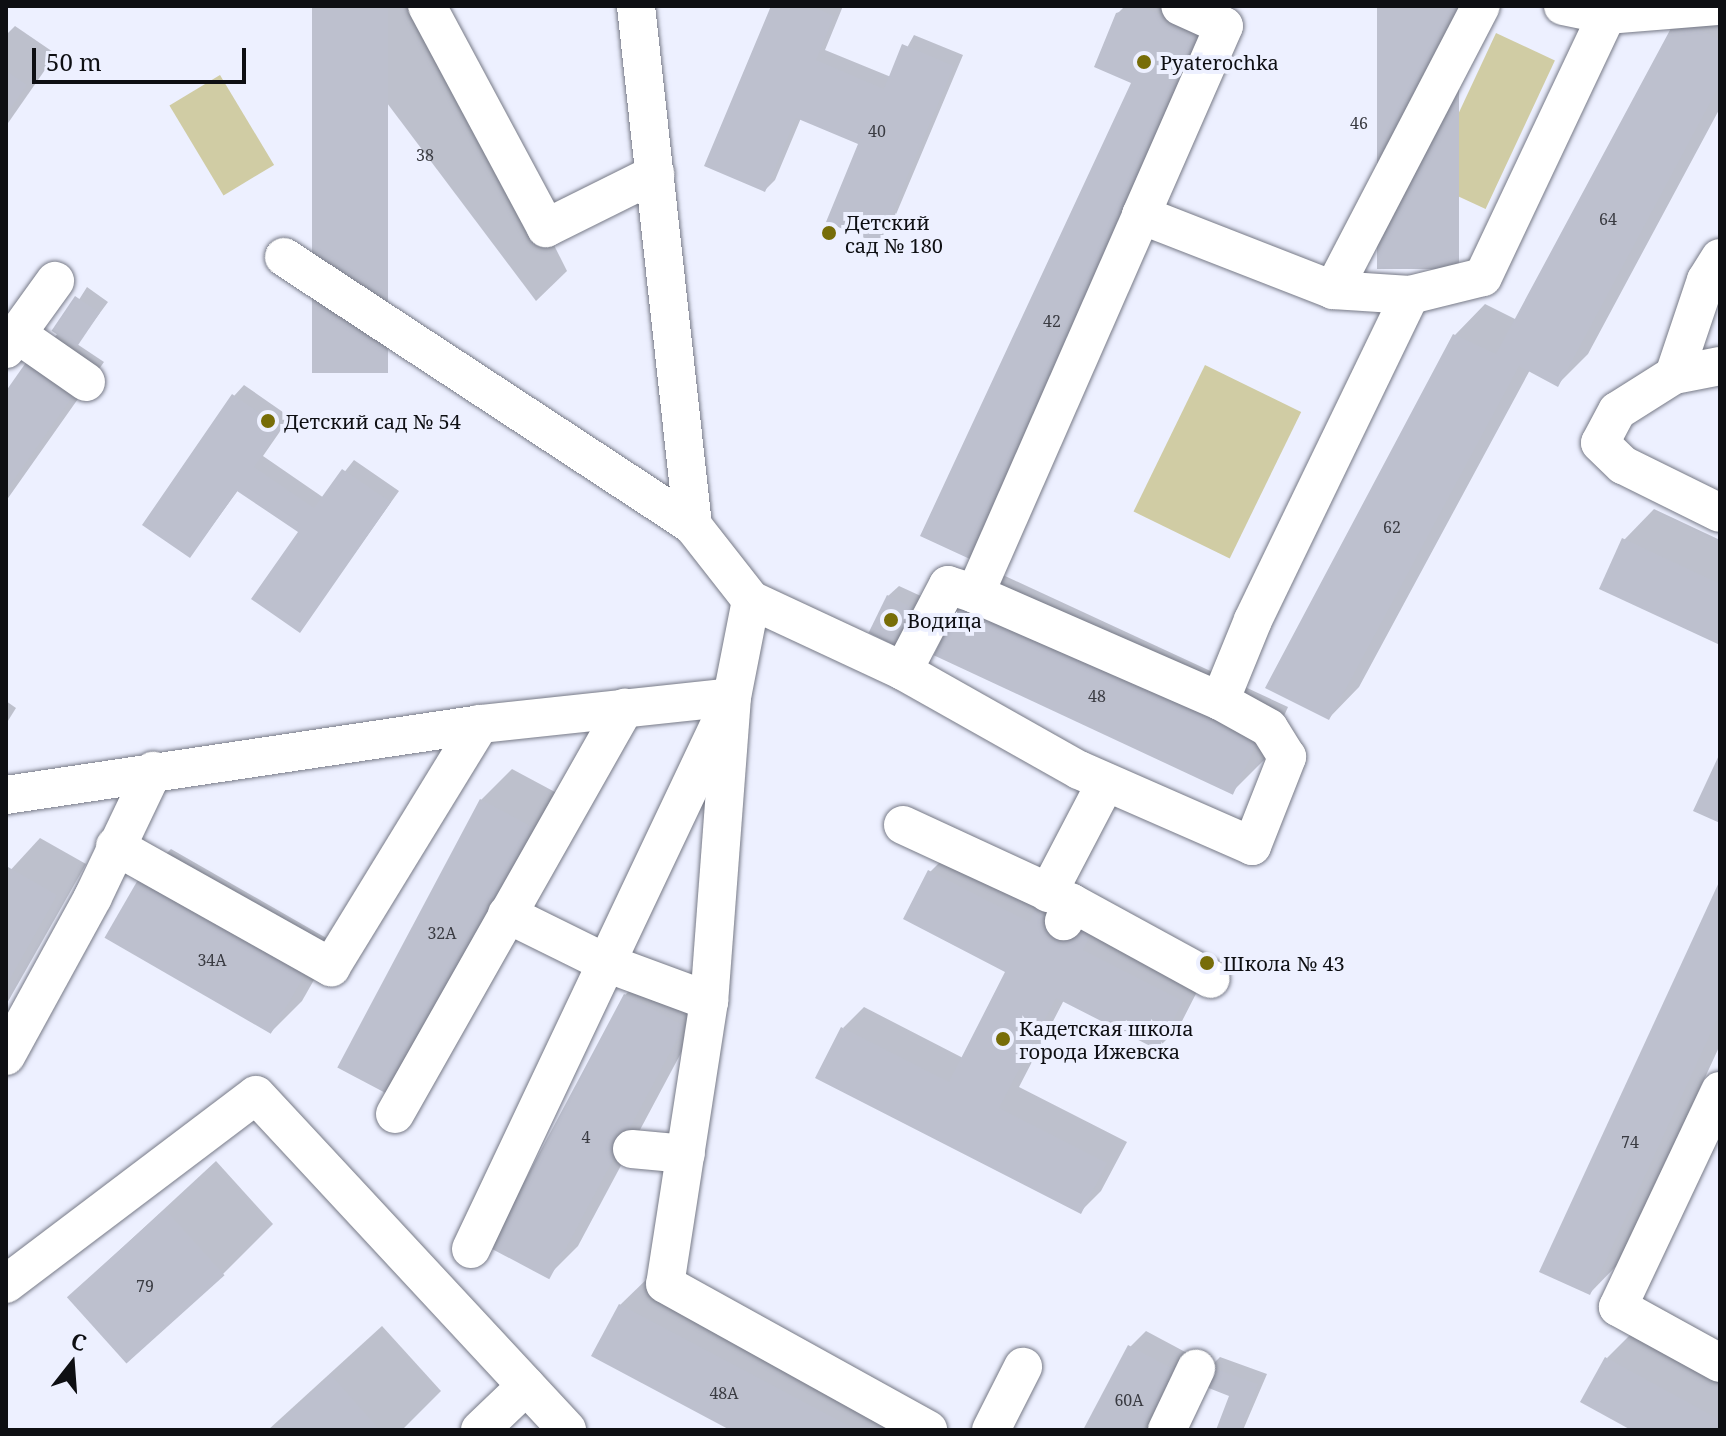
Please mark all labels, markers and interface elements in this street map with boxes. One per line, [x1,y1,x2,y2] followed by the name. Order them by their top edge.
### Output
[36,32,250,82] scale bar
[46,45,102,78] text: 50 m
[1160,50,1279,74] place label: Pyaterochka
[1135,53,1153,71] marker: Pyaterochka
[1350,113,1368,133] house number: 46
[868,121,886,141] house number: 40
[416,145,434,165] house number: 38
[1599,209,1617,229] house number: 64
[845,210,943,257] place label: Детский сад № 180
[820,224,838,242] marker: Детский сад № 180
[1043,311,1061,331] house number: 42
[284,409,461,433] place label: Детский сад № 54
[259,412,277,430] marker: Детский сад № 54
[1383,517,1401,537] house number: 62
[907,608,982,632] place label: Водица
[882,611,900,629] marker: Водица
[1088,686,1106,706] house number: 48
[427,923,457,943] house number: 32А
[197,950,227,970] house number: 34А
[1223,951,1345,975] place label: Школа № 43
[1198,954,1216,972] marker: Школа № 43
[1019,1016,1194,1063] place label: Кадетская школа города Ижевска
[994,1030,1012,1048] marker: Кадетская школа города Ижевска
[582,1127,590,1147] house number: 4
[1621,1132,1639,1152] house number: 74
[136,1276,154,1296] house number: 79
[32,1324,112,1404] north arrow
[68,1325,90,1358] text: С
[709,1383,739,1403] house number: 48А
[1114,1390,1144,1410] house number: 60А

